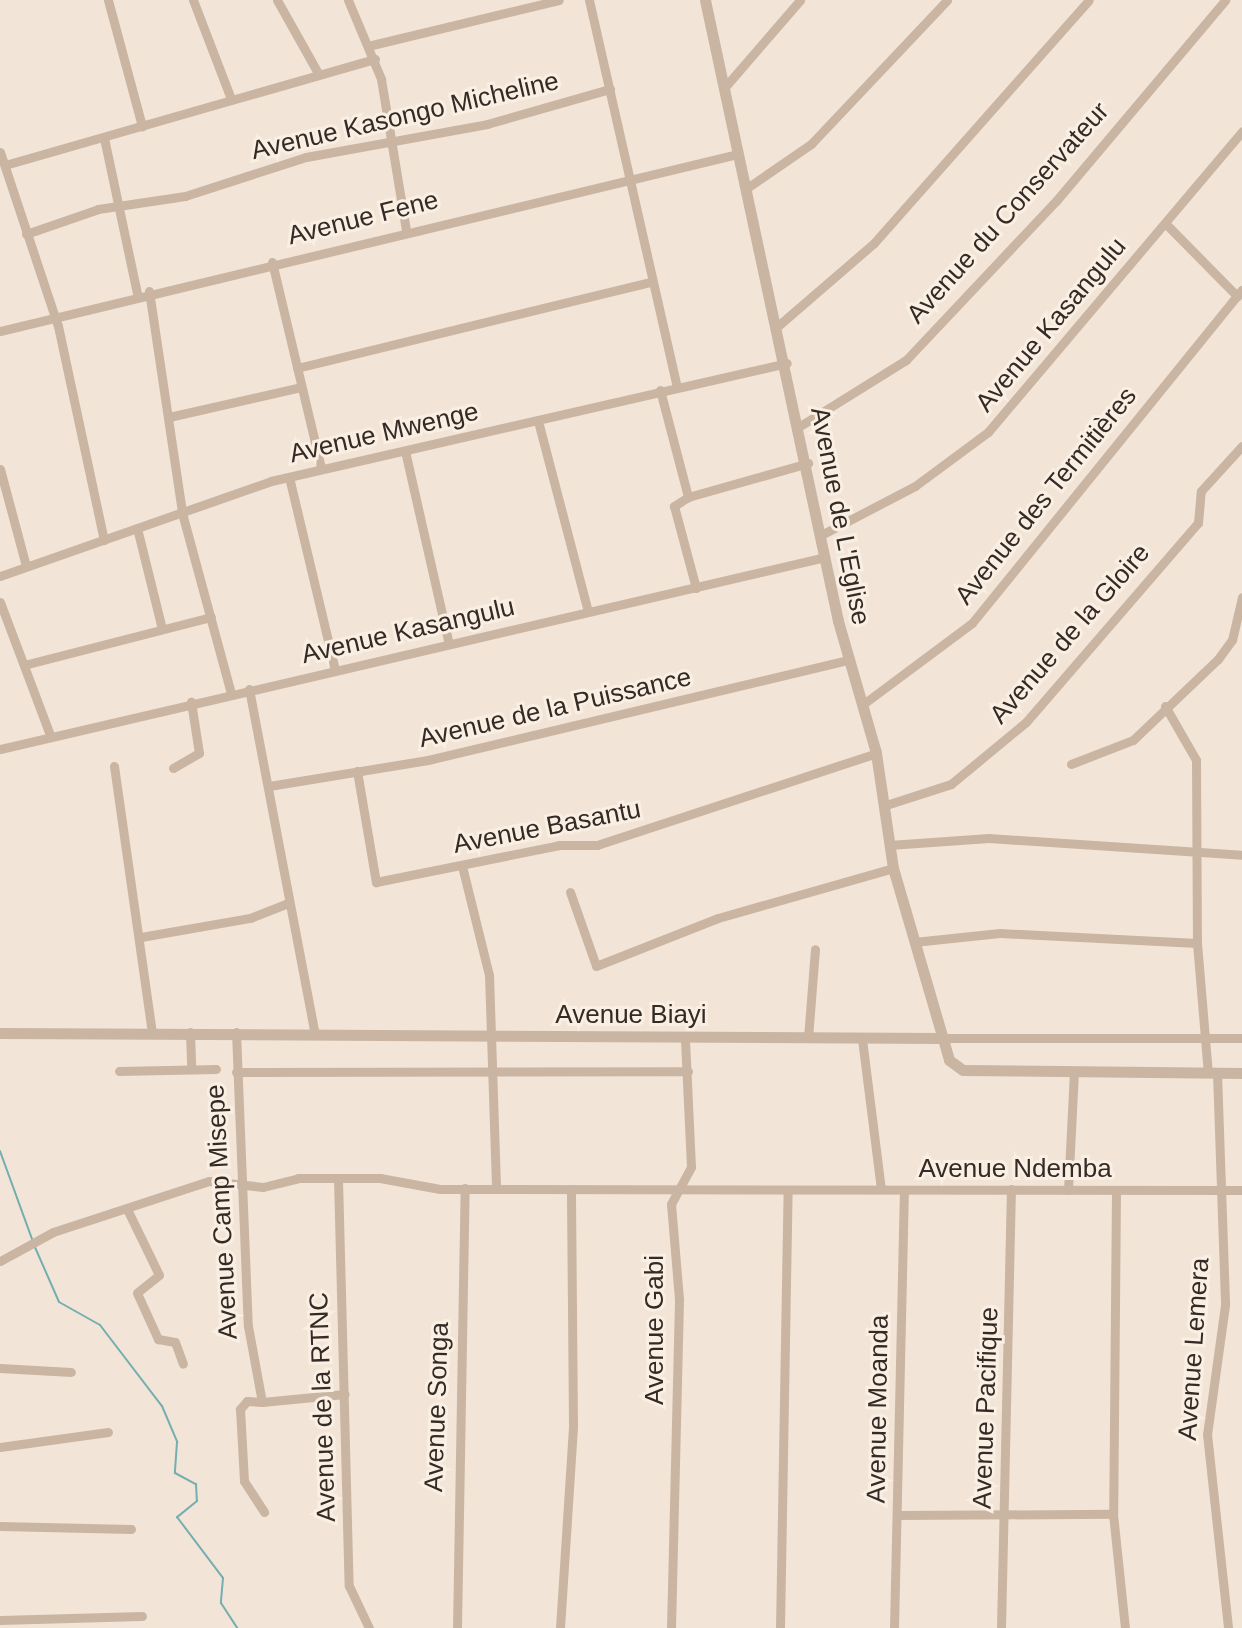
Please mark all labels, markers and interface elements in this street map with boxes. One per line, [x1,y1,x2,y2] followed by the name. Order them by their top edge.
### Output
[248,65,562,167] street label: Avenue Kasongo Micheline
[900,96,1116,330] street label: Avenue du Conservateur
[284,184,442,252] street label: Avenue Fene
[969,232,1133,418] street label: Avenue Kasangulu
[949,381,1143,611] street label: Avenue des Termitières
[286,396,482,470] street label: Avenue Mwenge
[804,404,876,628] street label: Avenue de L'Eglise
[983,538,1157,730] street label: Avenue de la Gloire
[298,591,518,671] street label: Avenue Kasangulu
[416,661,694,755] street label: Avenue de la Puissance
[451,794,643,860] street label: Avenue Basantu
[555,999,707,1031] street label: Avenue Biayi
[200,1084,244,1340] street label: Avenue Camp Misepe
[918,1153,1112,1185] street label: Avenue Ndemba
[639,1255,671,1405] street label: Avenue Gabi
[1172,1257,1216,1441] street label: Avenue Lemera
[303,1291,343,1523] street label: Avenue de la RTNC
[967,1307,1005,1509] street label: Avenue Pacifique
[861,1314,895,1504] street label: Avenue Moanda
[418,1321,456,1493] street label: Avenue Songa

